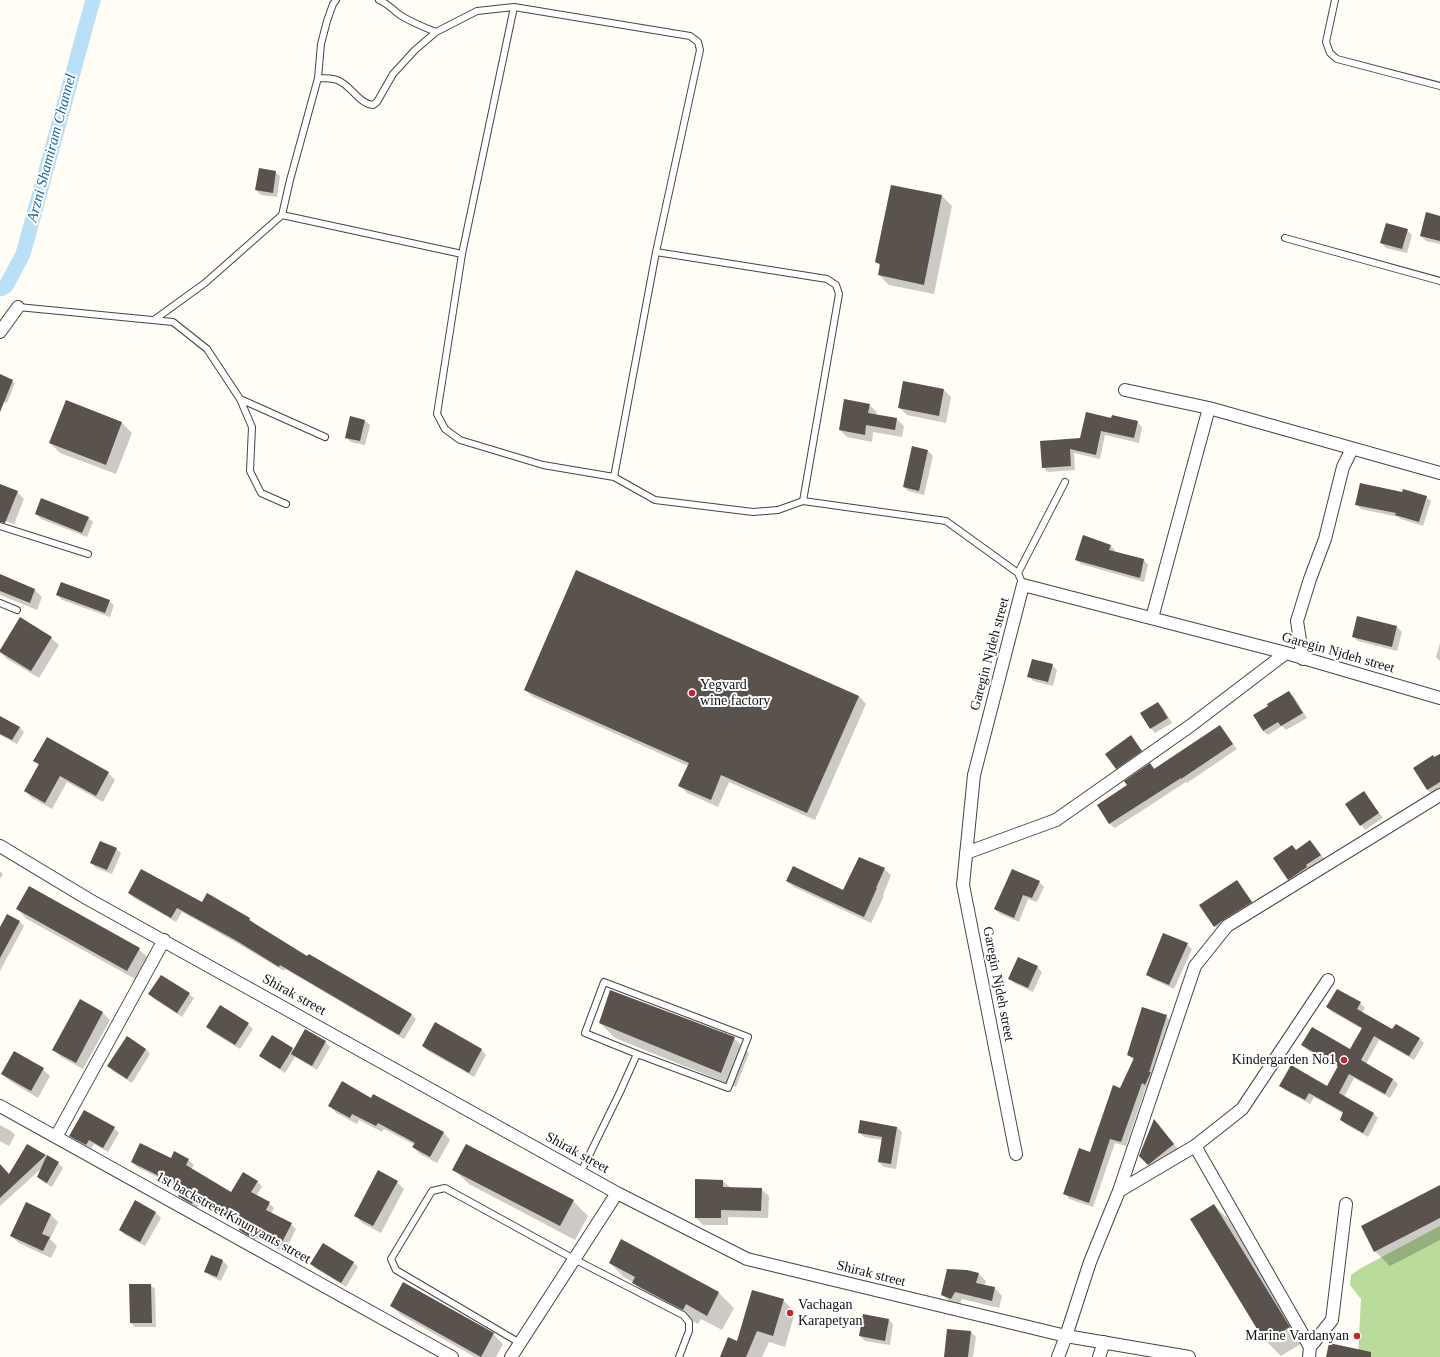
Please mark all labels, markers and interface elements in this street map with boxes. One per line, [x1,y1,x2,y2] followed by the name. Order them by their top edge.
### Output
[24,72,80,224] water label: Arzni Shamiram Channel
[967,596,1013,712] street label: Garegin Njdeh street
[1280,629,1396,677] street label: Garegin Njdeh street
[700,677,770,710] place label: Yegvard wine factory
[687,688,697,698] marker: Yegvard wine factory
[979,925,1017,1043] street label: Garegin Njdeh street
[259,971,329,1019] street label: Shirak street
[1232,1052,1336,1068] place label: Kindergarden No1
[1339,1055,1349,1065] marker: Kindergarden No1
[542,1129,612,1177] street label: Shirak street
[153,1168,313,1268] street label: 1st backstreet Knunyants street
[835,1257,907,1291] street label: Shirak street
[798,1297,863,1330] place label: Vachagan Karapetyan
[785,1308,795,1318] marker: Vachagan Karapetyan
[1245,1328,1349,1344] place label: Marine Vardanyan
[1352,1331,1362,1341] marker: Marine Vardanyan

